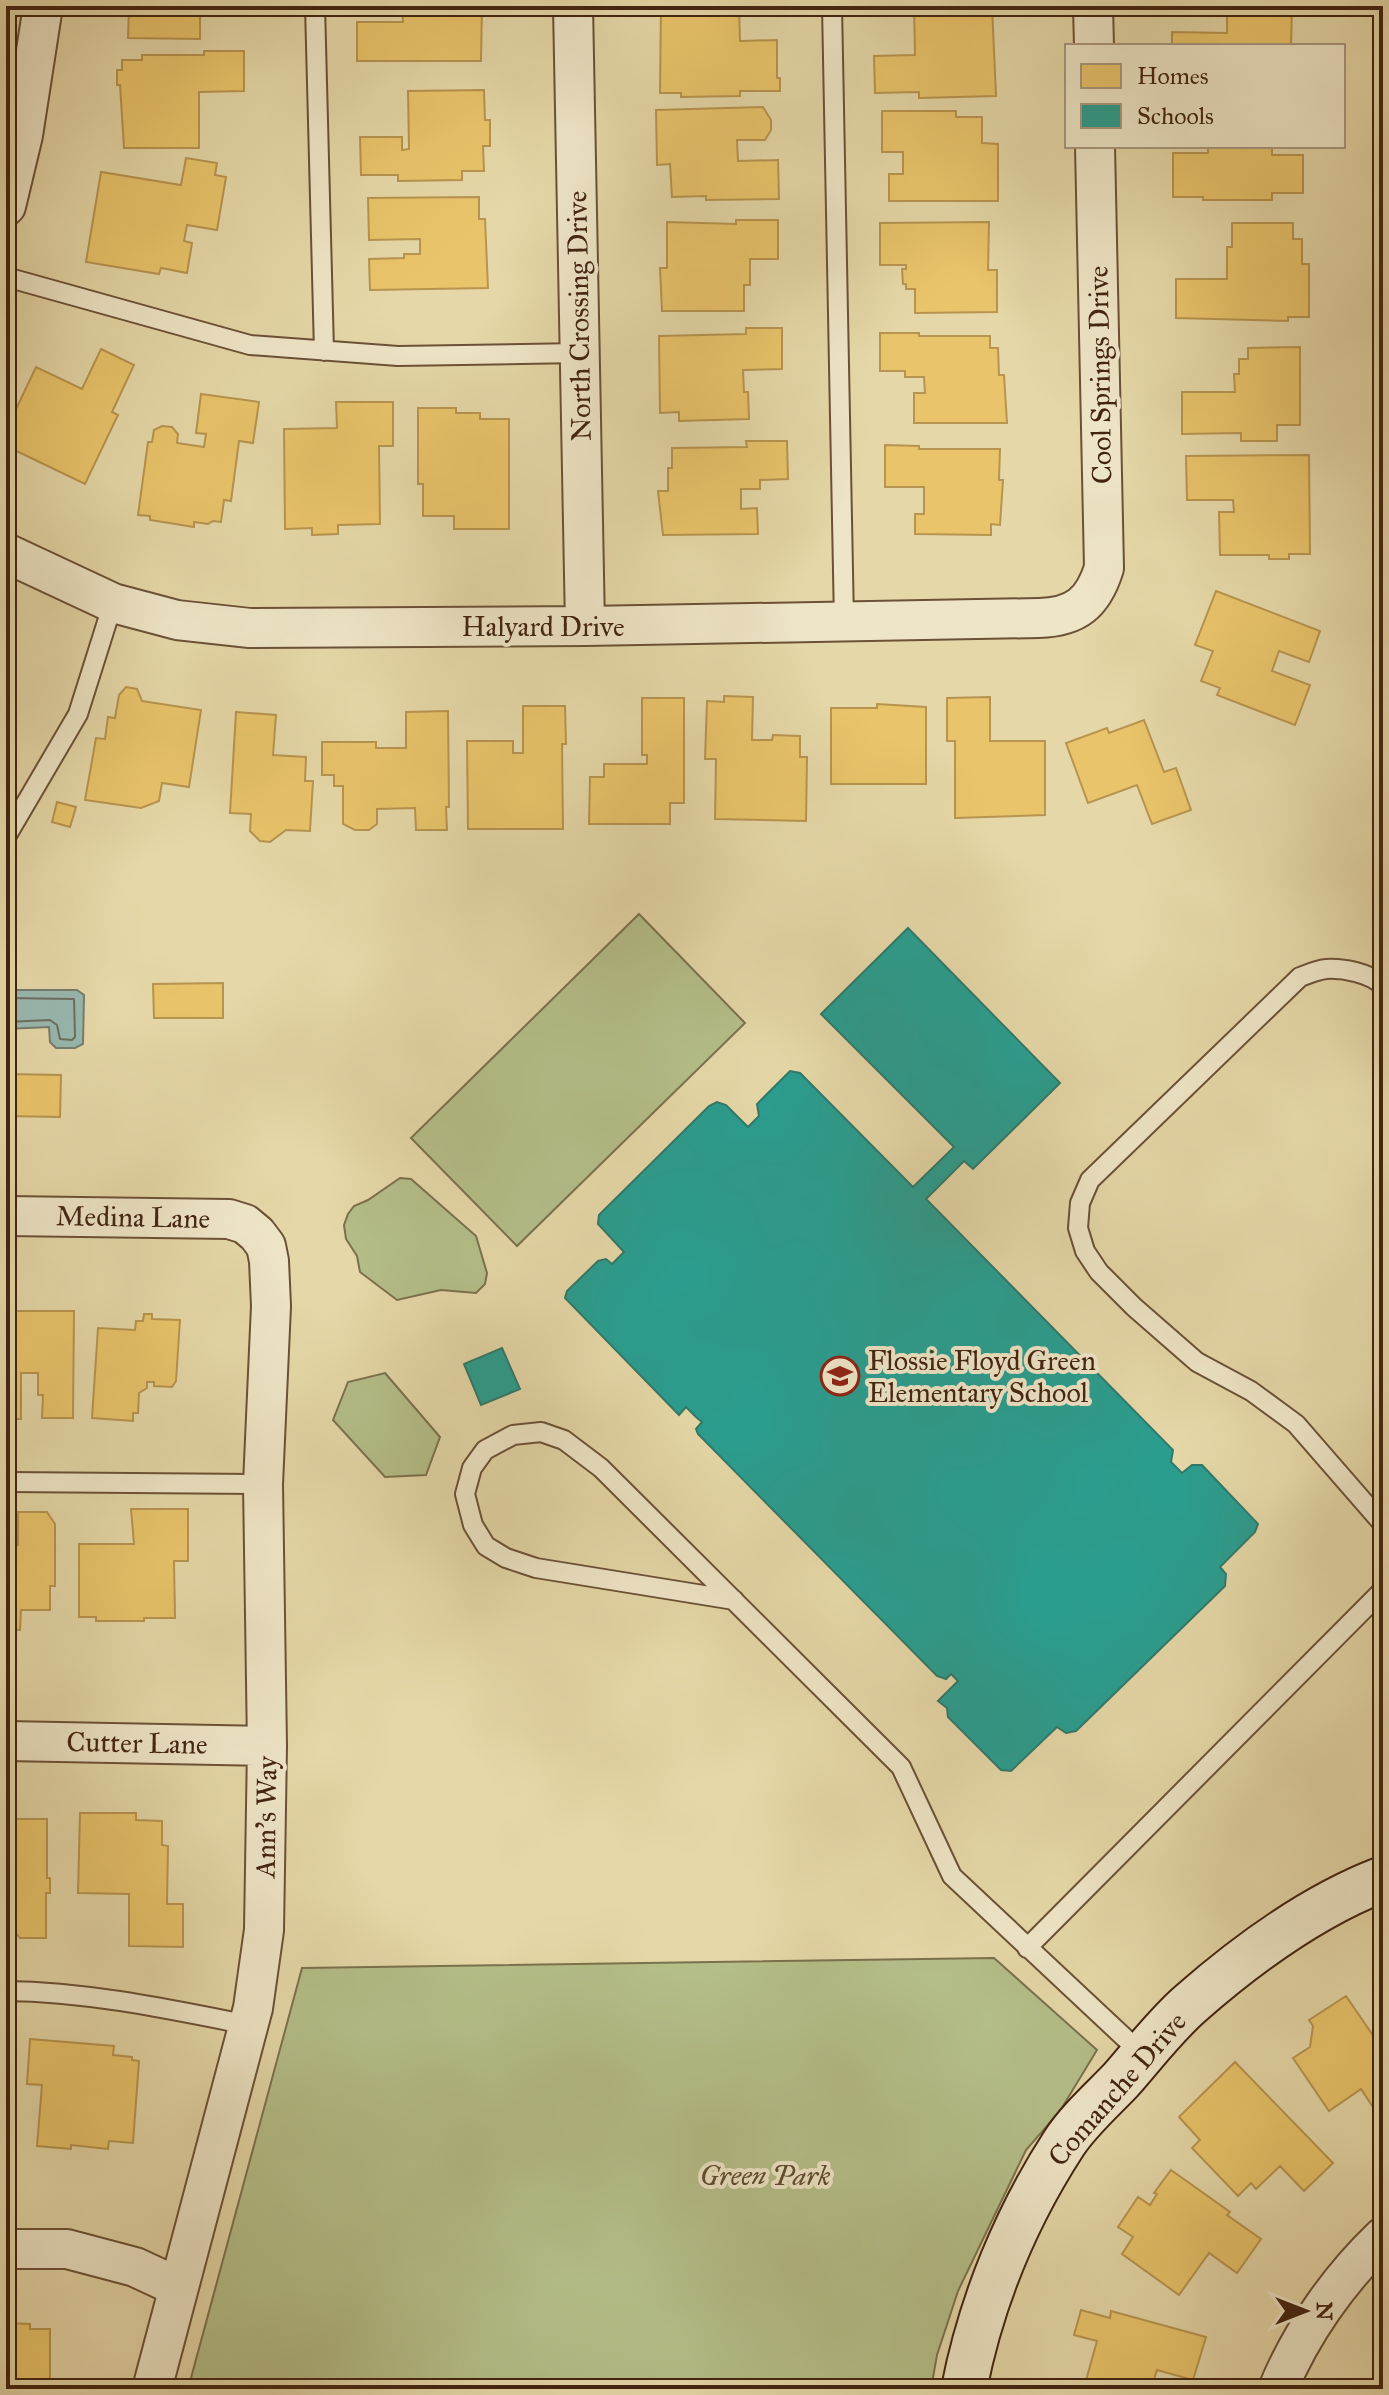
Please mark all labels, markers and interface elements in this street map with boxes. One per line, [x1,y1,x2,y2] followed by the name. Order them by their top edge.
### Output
[1065,44,1345,148] legend
[1137,61,1209,91] text: Homes
[1137,101,1214,131] text: Schools
[559,191,599,441] street label: North Crossing Drive
[1081,265,1119,485] street label: Cool Springs Drive
[461,609,625,644] street label: Halyard Drive
[56,1198,210,1236] street label: Medina Lane
[868,1343,1096,1410] place label: Flossie Floyd Green Elementary School
[819,1355,861,1397] school or university icon: Flossie Floyd Green Elementary School
[66,1724,208,1762] street label: Cutter Lane
[247,1755,285,1879] street label: Ann's Way
[1040,2004,1194,2174] street label: Comanche Drive
[700,2158,831,2193] park label: Green Park
[1265,2271,1345,2351] north arrow
[1311,2302,1338,2321] text: N

